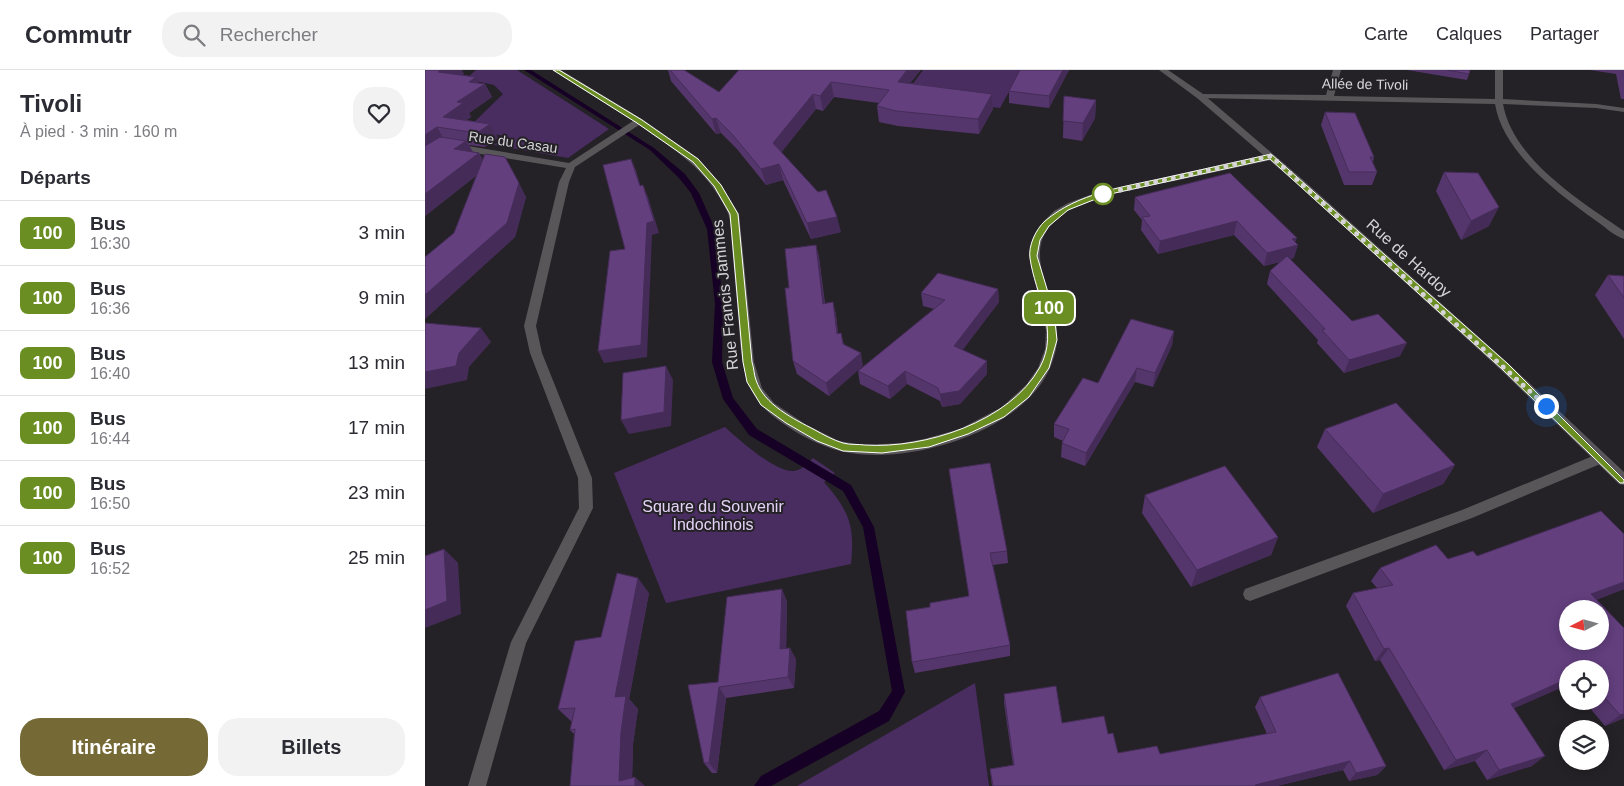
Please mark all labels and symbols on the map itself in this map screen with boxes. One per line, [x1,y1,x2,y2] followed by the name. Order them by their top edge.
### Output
[1322,75,1408,93] street label: Allée de Tivoli
[468,128,558,156] street label: Rue du Casau
[1092,183,1114,205] unlabelled marker
[1363,216,1455,300] street label: Rue de Hardoy
[709,219,741,371] street label: Rue Francis Jammes
[1020,292,1078,324] line badge: 100
[1534,394,1559,419] your location
[642,498,784,533] park label: Square du Souvenir Indochinois
[1559,600,1609,650] north arrow

